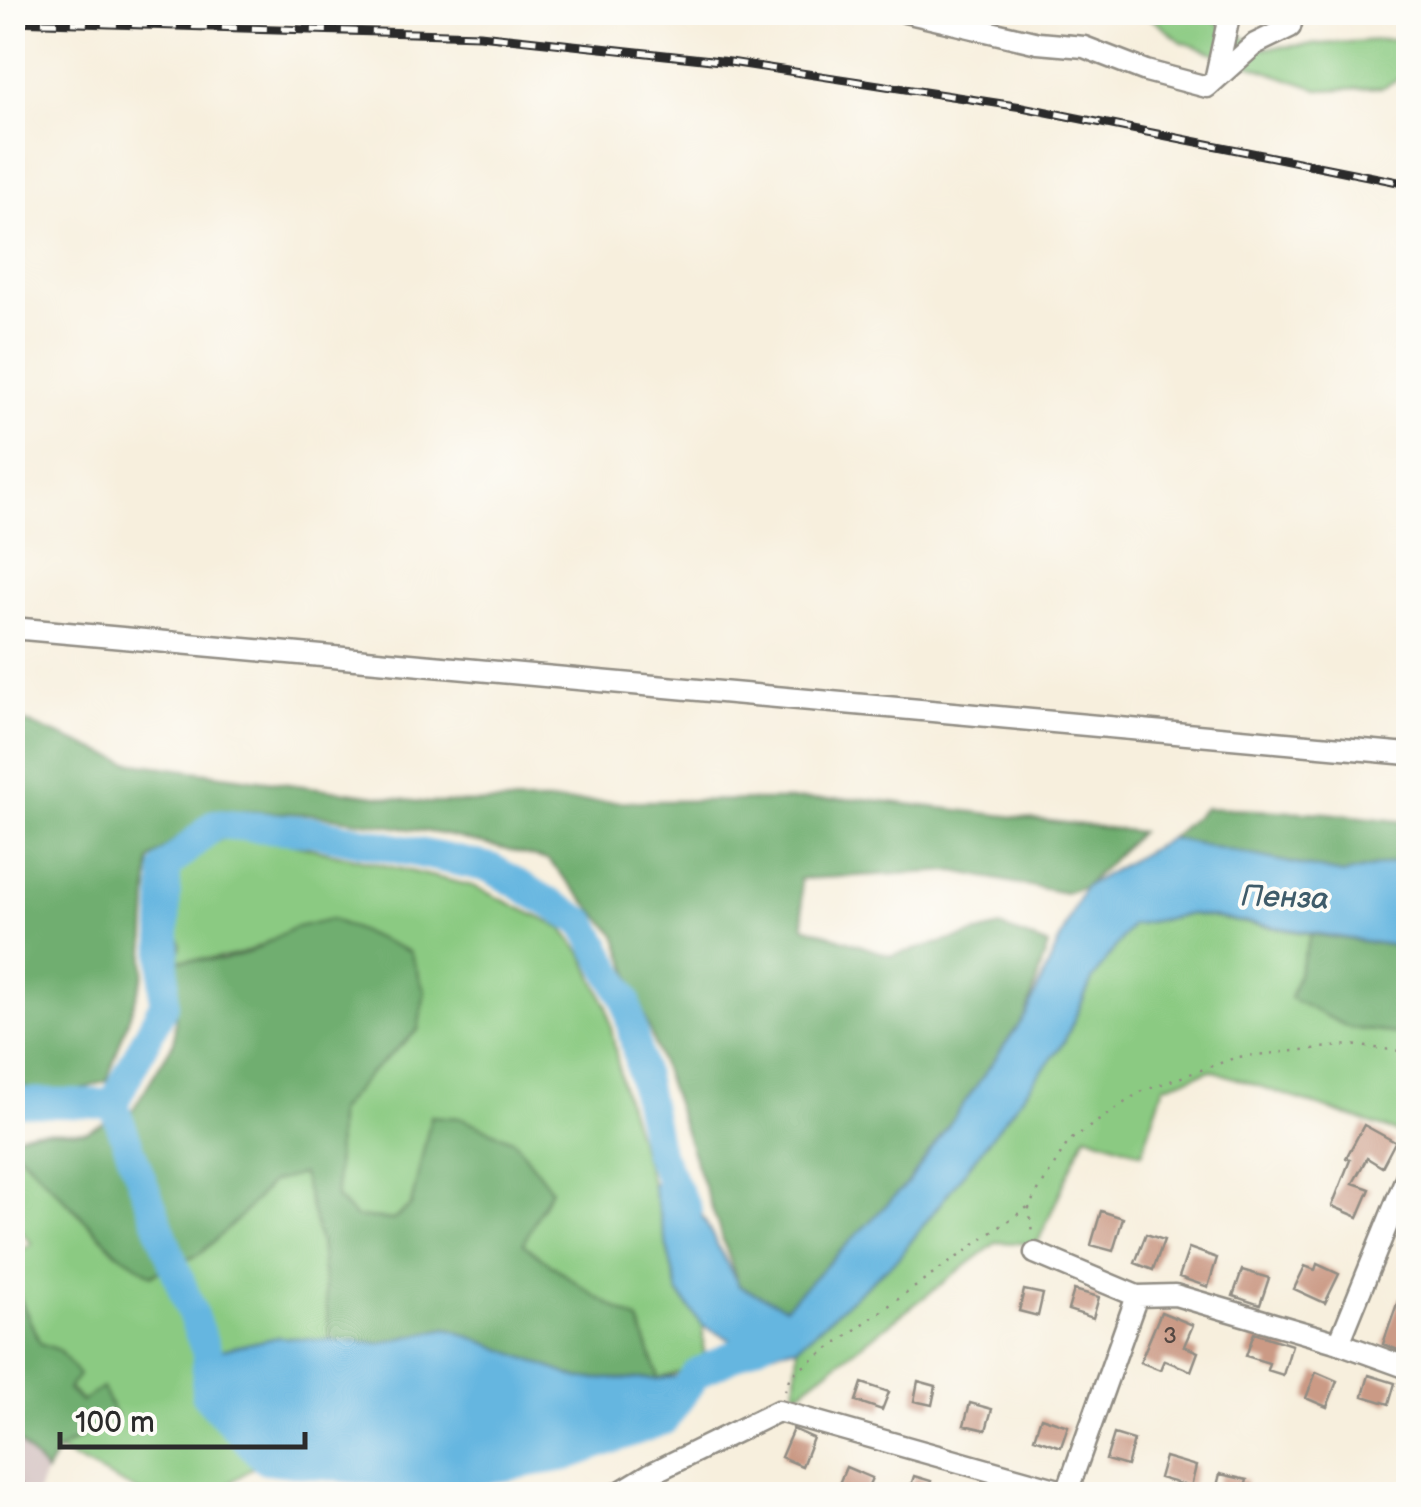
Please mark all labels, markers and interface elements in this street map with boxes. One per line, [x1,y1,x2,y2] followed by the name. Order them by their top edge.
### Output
[1240,878,1330,918] water label: Пенза
[1163,1323,1177,1350] house number: 3
[60,1387,305,1449] scale bar
[75,1405,155,1441] text: 100 m

